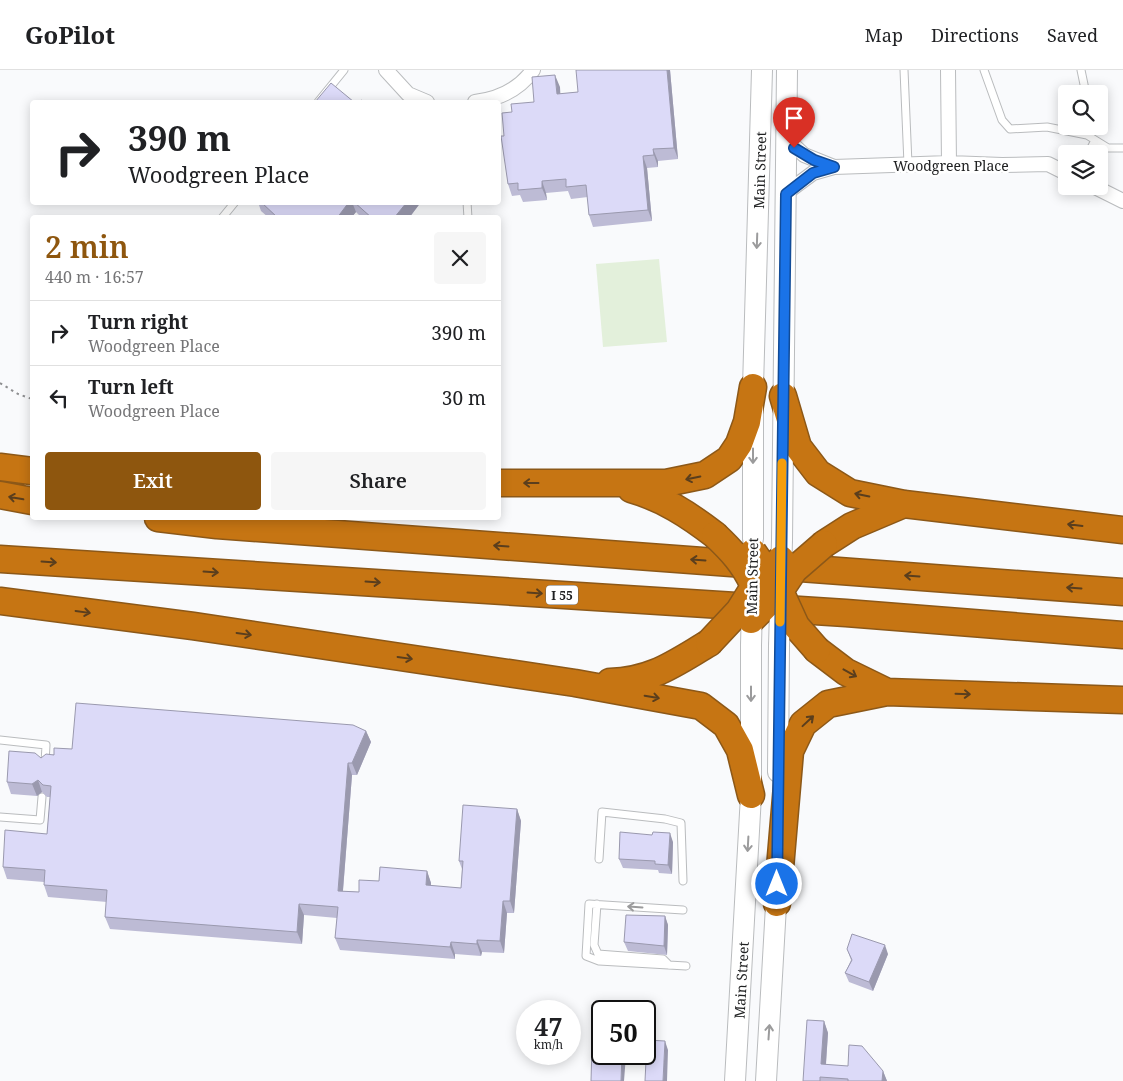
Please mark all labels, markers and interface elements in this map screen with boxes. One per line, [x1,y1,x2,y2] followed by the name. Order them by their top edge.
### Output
[25,18,115,51] text: GoPilot
[865,23,903,47] text: Map
[931,23,1019,47] text: Directions
[1047,23,1098,47] text: Saved
[1058,85,1108,195] map controls
[1058,85,1108,135] button: search
[773,97,815,148] pin
[780,104,808,132] icon: arrive
[128,114,231,161] text: 390 m
[45,120,110,185] icon: right
[749,131,770,209] street label: Main Street
[1058,145,1108,195] button: layers
[893,156,1009,175] street label: Woodgreen Place
[128,159,309,189] text: Woodgreen Place
[45,226,129,267] text: 2 min
[434,232,486,284] button: close
[752,232,762,249] one-way arrow
[45,266,144,288] text: 440 m · 16:57
[88,309,188,335] text: Turn right
[45,319,73,347] icon: right
[431,320,486,346] text: 390 m
[88,335,220,357] text: Woodgreen Place
[88,374,174,400] text: Turn left
[45,384,73,412] icon: left
[442,385,486,411] text: 30 m
[88,400,220,422] text: Woodgreen Place
[748,448,758,464] one-way arrow
[45,452,261,510] button: Exit
[271,452,486,510] button: Share
[685,474,701,483] one-way arrow
[523,478,540,488] one-way arrow
[854,490,870,500] one-way arrow
[9,493,25,503] one-way arrow
[1067,520,1083,530] one-way arrow
[742,537,762,615] street label: Main Street
[493,541,509,551] one-way arrow
[690,556,706,565] one-way arrow
[40,558,56,567] one-way arrow
[203,568,219,577] one-way arrow
[905,572,921,581] one-way arrow
[365,578,381,587] one-way arrow
[1067,584,1083,593] one-way arrow
[546,586,578,604] road number: I 55
[527,588,543,597] one-way arrow
[75,607,91,617] one-way arrow
[236,629,252,639] one-way arrow
[396,653,412,663] one-way arrow
[843,668,858,678] one-way arrow
[746,686,756,702] one-way arrow
[954,689,971,699] one-way arrow
[643,692,659,702] one-way arrow
[802,715,815,727] one-way arrow
[744,836,753,852] one-way arrow
[750,857,802,909] position arrow
[627,902,643,911] one-way arrow
[729,941,752,1019] street label: Main Street
[591,1000,656,1065] speed limit sign: 50
[534,1009,563,1043] text: 47
[765,1025,774,1041] one-way arrow
[534,1036,563,1053] text: km/h

